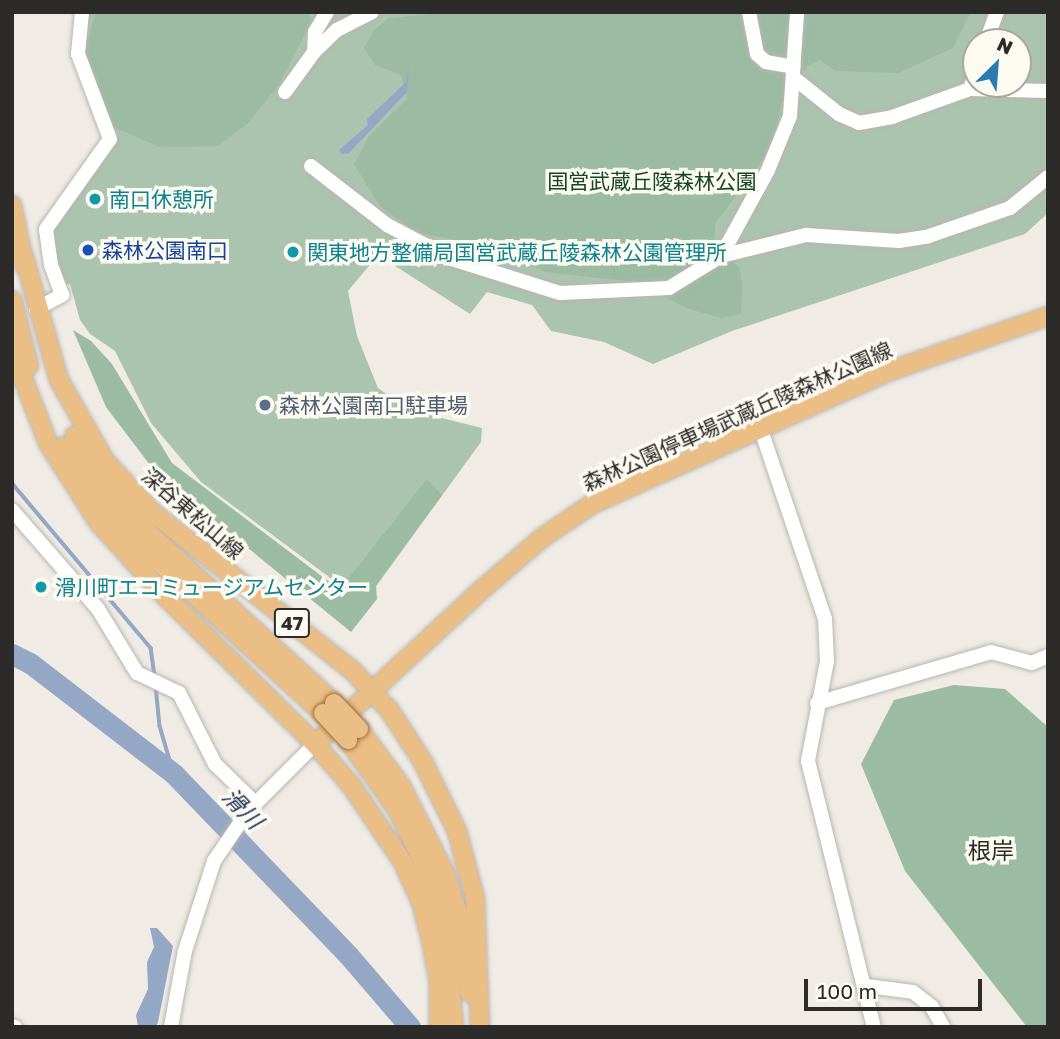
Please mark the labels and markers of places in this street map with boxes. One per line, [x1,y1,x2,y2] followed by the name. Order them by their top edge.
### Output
[109,186,214,212] place label: 南口休憩所
[87,191,103,207] marker: 南口休憩所
[102,237,228,263] place label: 森林公園南口
[307,239,727,265] place label: 関東地方整備局国営武蔵丘陵森林公園管理所
[80,242,96,258] marker: 森林公園南口
[285,244,301,260] marker: 関東地方整備局国営武蔵丘陵森林公園管理所
[279,392,468,418] place label: 森林公園南口駐車場
[257,397,273,413] marker: 森林公園南口駐車場
[55,574,370,600] place label: 滑川町エコミュージアムセンター
[33,579,49,595] marker: 滑川町エコミュージアムセンター

